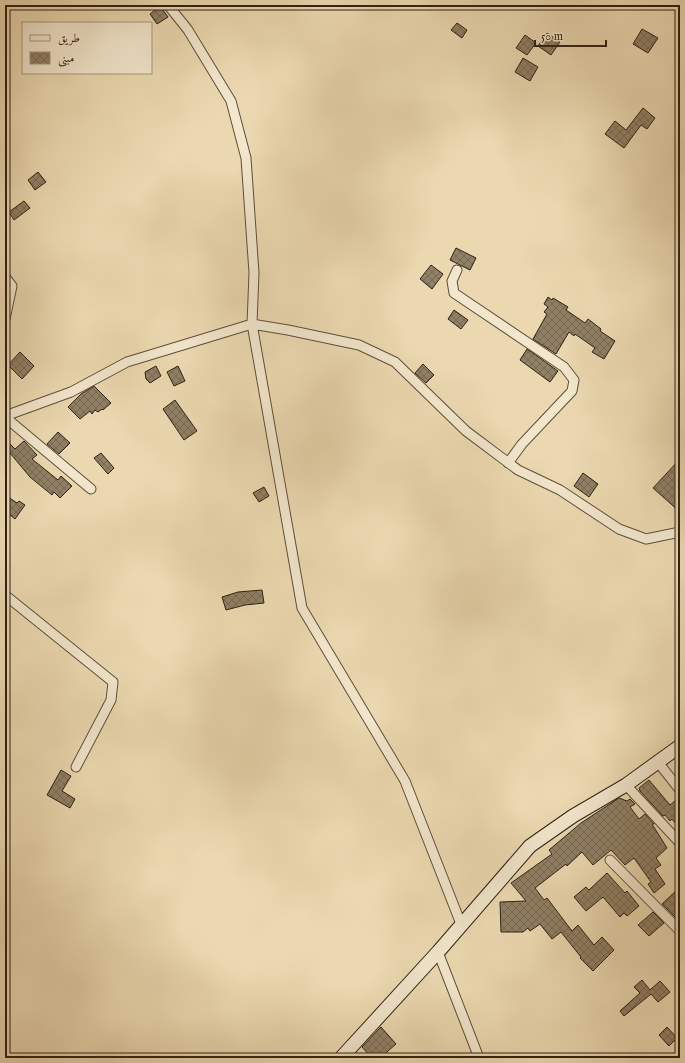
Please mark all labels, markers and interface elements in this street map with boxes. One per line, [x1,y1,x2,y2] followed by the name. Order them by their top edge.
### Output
[22,22,152,74] legend
[535,22,606,48] scale bar
[541,29,563,44] text: 50 m
[58,31,80,46] text: طريق
[58,51,74,67] text: مبنى

